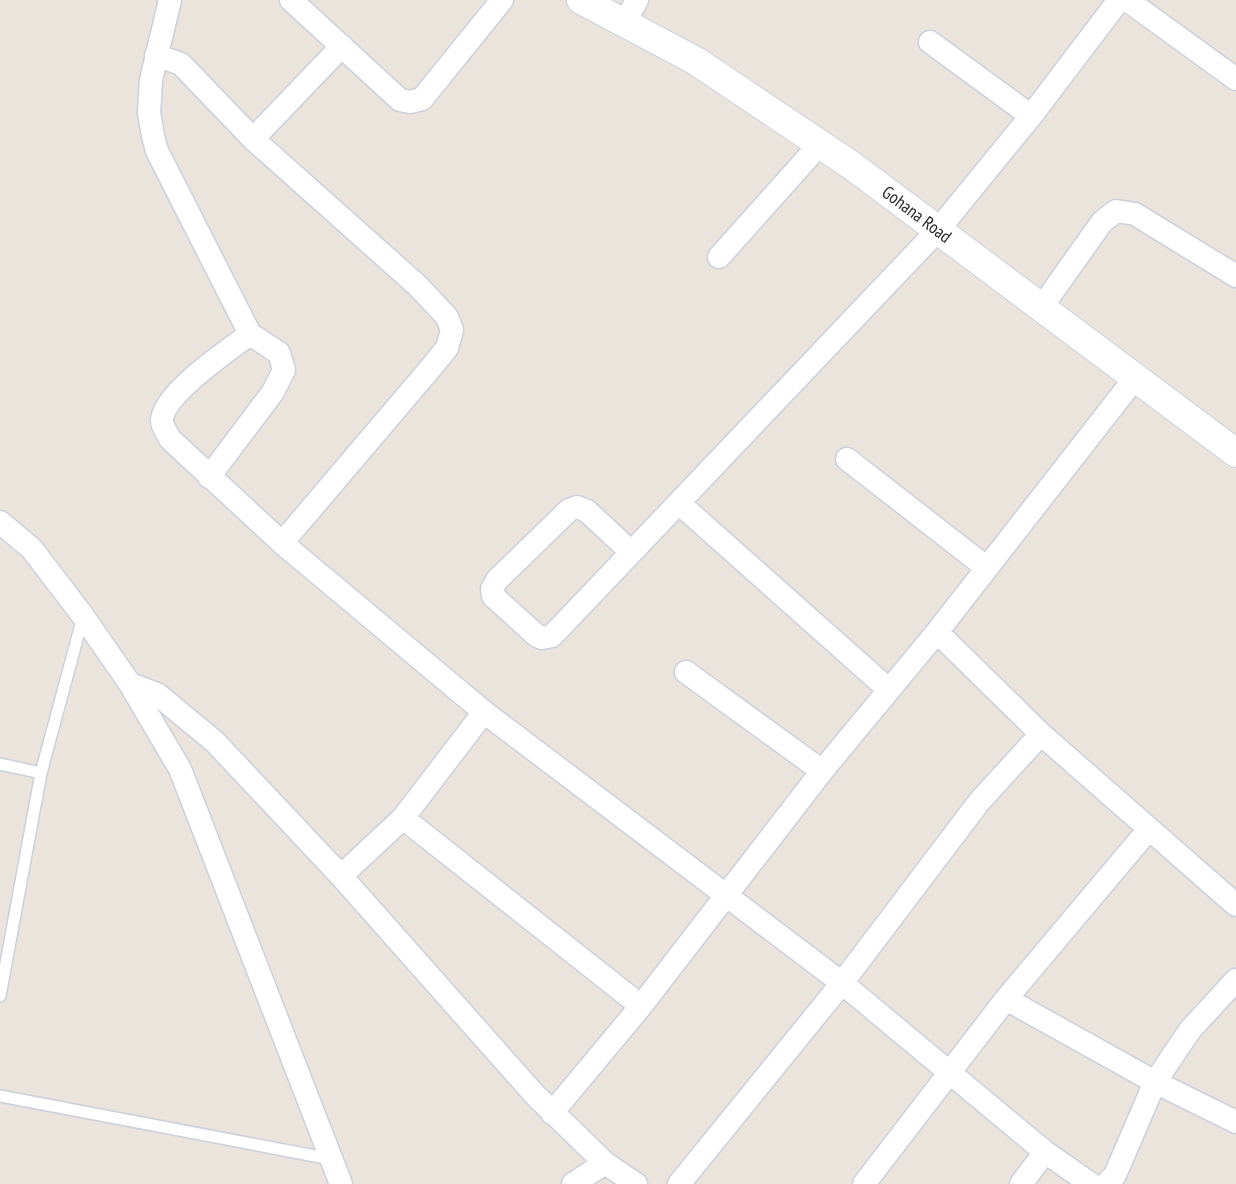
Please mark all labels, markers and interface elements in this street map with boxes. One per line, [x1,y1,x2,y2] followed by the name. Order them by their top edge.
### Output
[878,180,956,248] street label: Gohana Road

